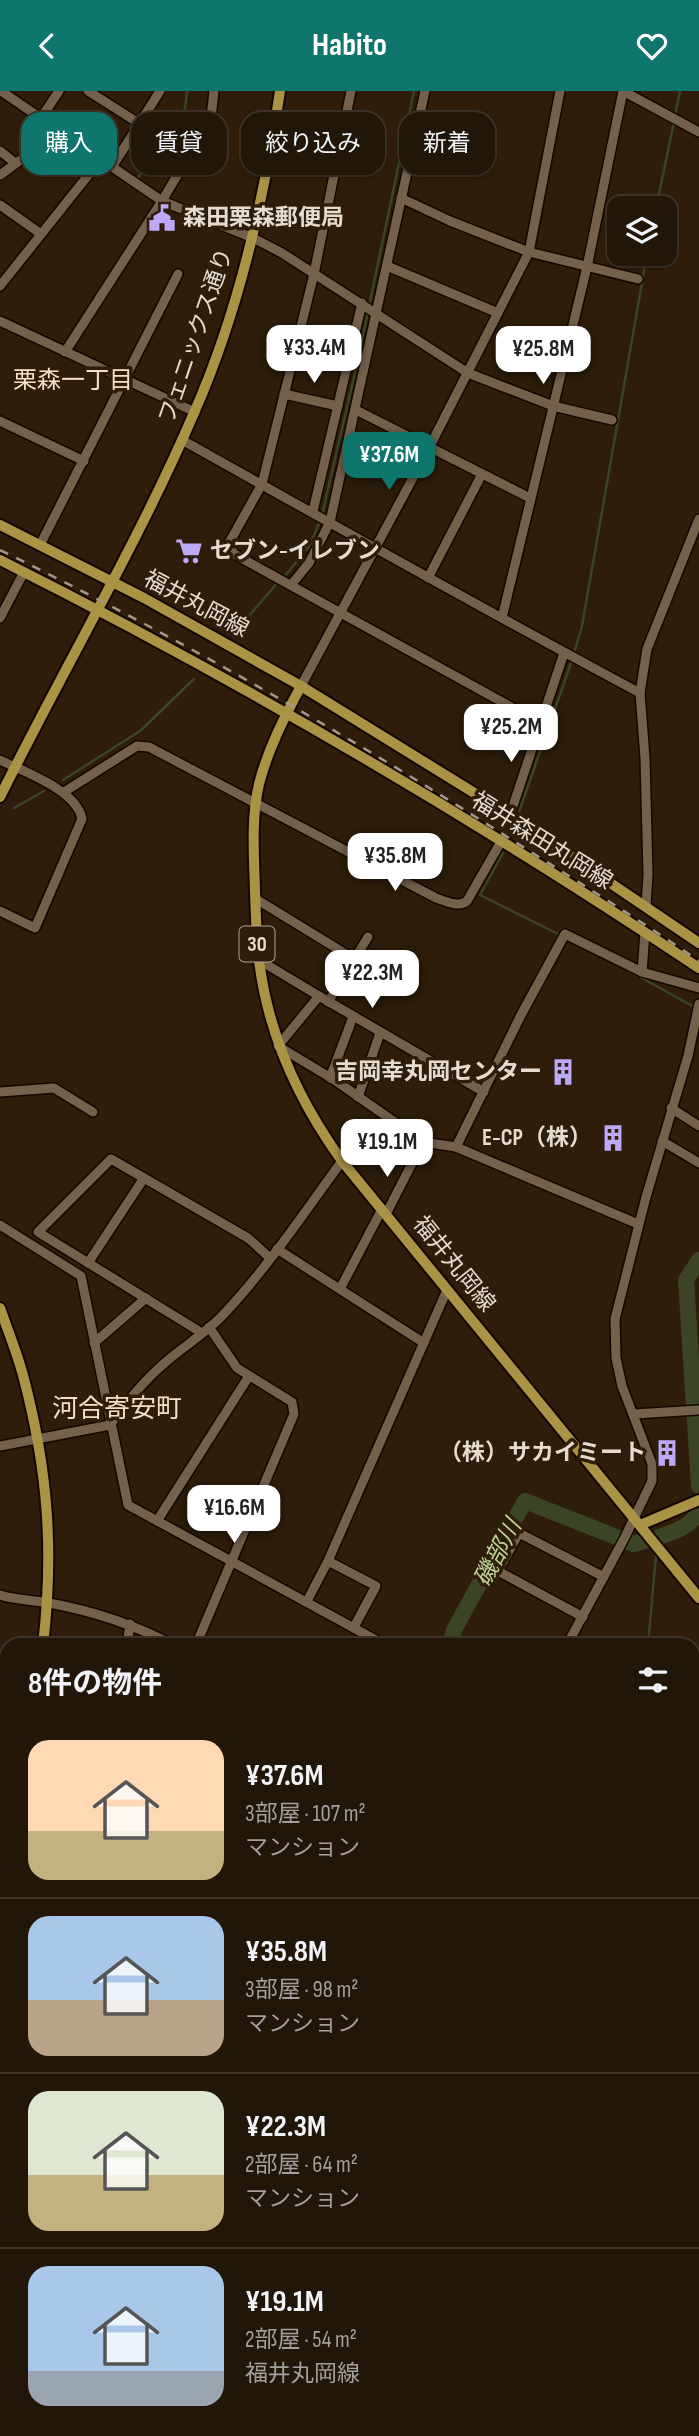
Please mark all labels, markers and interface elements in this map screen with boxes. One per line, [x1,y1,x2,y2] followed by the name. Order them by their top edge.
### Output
[312,26,387,65] text: Habito
[28,27,66,65] icon: back
[633,27,671,65] icon: heart
[21,112,117,175] chip: 購入
[131,112,227,175] chip: 賃貸
[241,112,385,175] chip: 絞り込み
[399,112,495,175] chip: 新着
[607,196,677,266] map controls
[607,196,677,266] button: layers
[147,203,177,233] public building icon: 森田栗森郵便局
[183,204,344,232] place label: 森田栗森郵便局
[153,245,239,427] street label: フェニックス通り
[257,325,371,385] pin: ¥33.4M
[486,327,600,386] pin: ¥25.8M
[283,334,346,362] text: ¥33.4M
[512,335,574,363] text: ¥25.8M
[13,366,133,395] district label: 栗森一丁目
[332,433,446,492] pin: ¥37.6M
[359,441,419,469] text: ¥37.6M
[174,536,204,566] supermarket icon: セブン-イレブン
[210,537,380,565] place label: セブン-イレブン
[139,565,253,643] street label: 福井丸岡線
[454,705,568,764] pin: ¥25.2M
[480,713,542,741] text: ¥25.2M
[466,786,618,896] street label: 福井森田丸岡線
[338,833,452,893] pin: ¥35.8M
[364,842,426,870] text: ¥35.8M
[240,927,274,961] road number: 30
[315,951,429,1010] pin: ¥22.3M
[341,959,403,987] text: ¥22.3M
[548,1057,578,1087] building icon: 吉岡幸丸岡センター
[335,1058,542,1086] place label: 吉岡幸丸岡センター
[330,1119,444,1179] pin: ¥19.1M
[598,1123,628,1153] building icon: E-CP（株）
[482,1124,592,1152] place label: E-CP（株）
[357,1128,417,1156] text: ¥19.1M
[407,1211,501,1317] street label: 福井丸岡線
[52,1394,182,1425] district label: 河合寄安町
[652,1438,682,1468] building icon: （株）サカイミート
[439,1439,646,1467] place label: （株）サカイミート
[177,1485,291,1545] pin: ¥16.6M
[203,1494,265,1522] text: ¥16.6M
[468,1512,529,1592] water label: 磯部川
[634,1661,672,1699] icon: filters
[28,1666,162,1702] text: 8件の物件
[245,1758,323,1794] text: ¥37.6M
[84,1768,168,1852] icon: home
[245,1800,366,1828] text: 3部屋 · 107 m²
[245,1834,360,1862] text: マンション
[245,1934,327,1970] text: ¥35.8M
[84,1944,168,2028] icon: home
[245,1976,358,2004] text: 3部屋 · 98 m²
[245,2010,360,2038] text: マンション
[245,2109,326,2145] text: ¥22.3M
[84,2119,168,2203] icon: home
[245,2151,358,2179] text: 2部屋 · 64 m²
[245,2185,360,2213] text: マンション
[245,2284,324,2320] text: ¥19.1M
[84,2294,168,2378] icon: home
[245,2326,357,2354] text: 2部屋 · 54 m²
[245,2360,360,2388] text: 福井丸岡線

